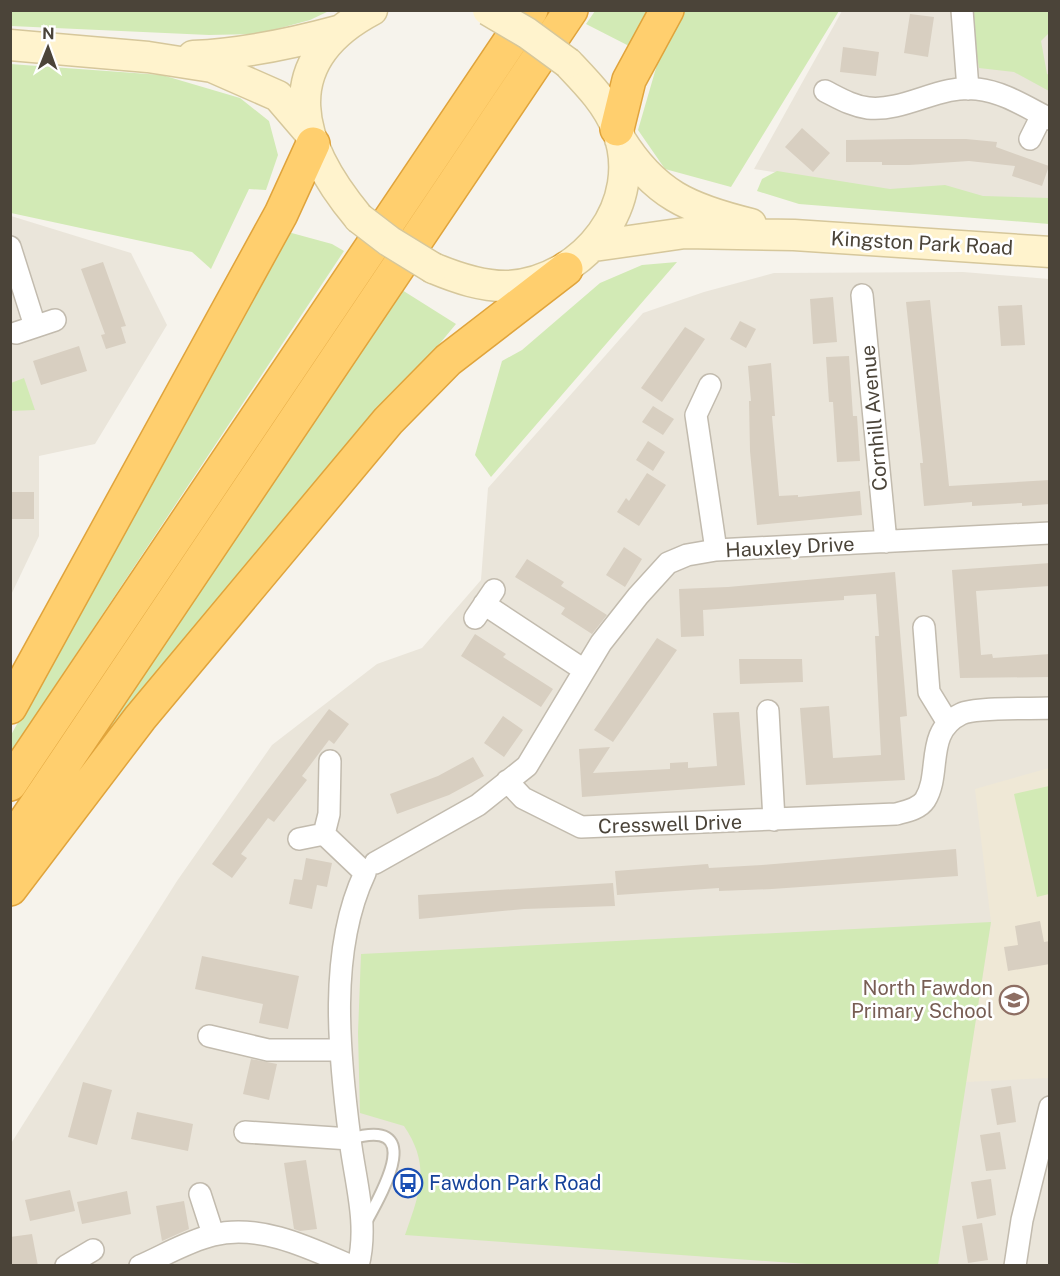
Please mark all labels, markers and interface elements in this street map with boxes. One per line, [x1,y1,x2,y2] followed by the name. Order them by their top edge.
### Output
[18,18,78,78] north arrow
[42,24,55,43] text: N
[830,226,1014,260] street label: Kingston Park Road
[856,344,892,492] street label: Cornhill Avenue
[725,532,855,562] street label: Hauxley Drive
[598,809,742,839] street label: Cresswell Drive
[851,976,993,1023] place label: North Fawdon Primary School
[998,984,1030,1016] school or university icon: North Fawdon Primary School
[392,1167,424,1199] bus stop icon: Fawdon Park Road
[429,1171,601,1195] place label: Fawdon Park Road

